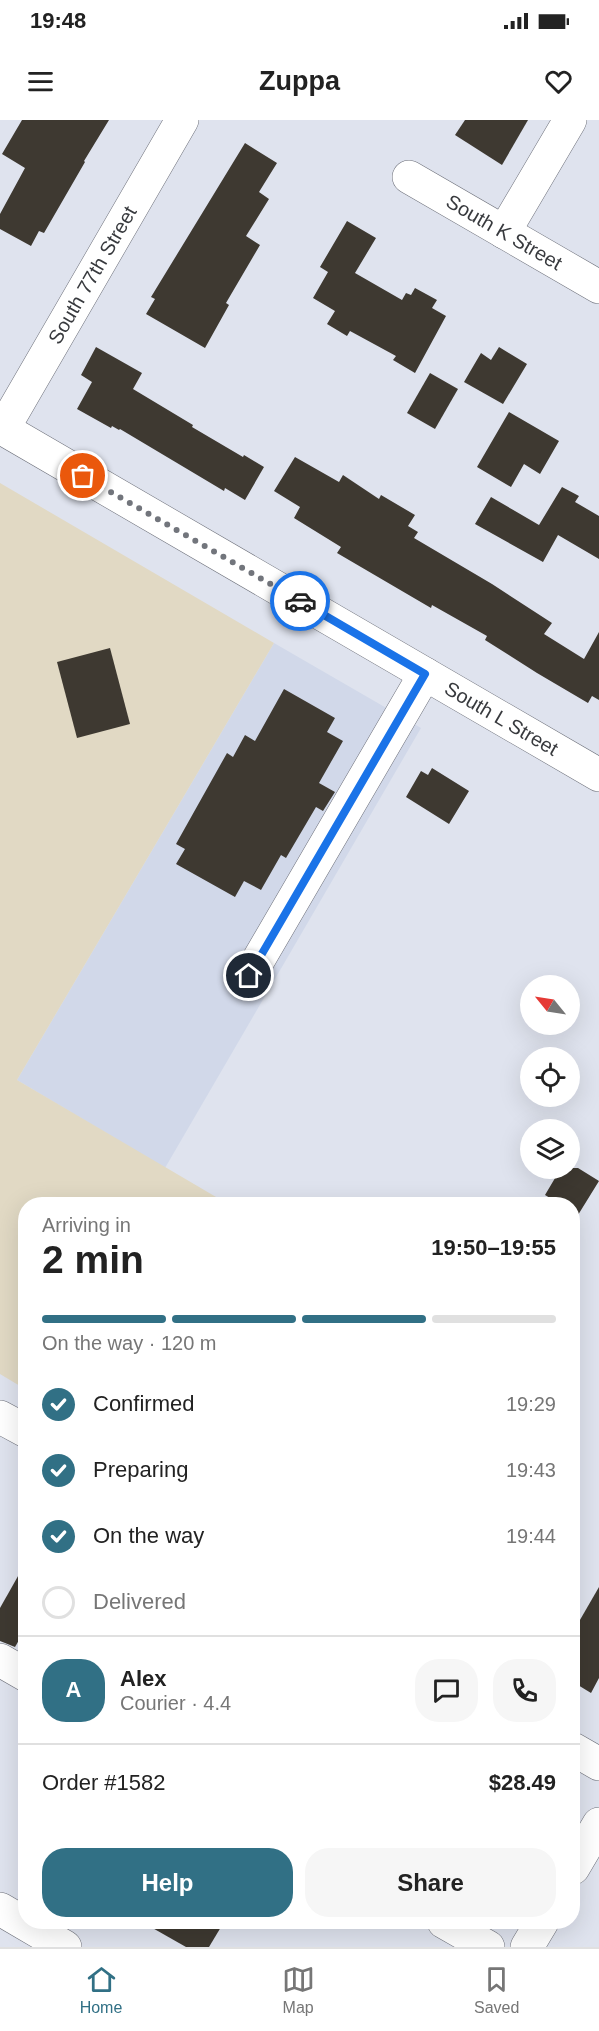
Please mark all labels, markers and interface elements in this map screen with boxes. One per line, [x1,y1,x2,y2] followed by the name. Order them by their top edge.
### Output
[30,8,86,33] text: 19:48
[24,65,57,98] icon: menu
[542,65,575,98] icon: heart
[259,66,340,96] text: Zuppa
[442,190,566,274] street label: South K Street
[44,202,141,348] street label: South 77th Street
[57,450,108,501] pin
[66,459,99,492] icon: bag
[270,571,330,631] courier
[284,585,317,618] icon: car
[441,677,562,760] street label: South L Street
[223,950,274,1001] pin
[232,959,265,992] icon: home
[520,975,580,1035] north arrow
[520,975,580,1179] map controls
[520,1047,580,1107] button: locate
[520,1119,580,1179] button: layers
[42,1214,131,1236] text: Arriving in
[431,1235,556,1260] text: 19:50–19:55
[42,1238,144,1281] text: 2 min
[42,1332,217,1354] text: On the way · 120 m
[42,1388,75,1421] icon: check
[93,1391,194,1416] text: Confirmed
[506,1393,556,1415] text: 19:29
[42,1454,75,1487] icon: check
[93,1457,188,1482] text: Preparing
[506,1459,556,1481] text: 19:43
[42,1520,75,1553] icon: check
[93,1523,204,1548] text: On the way
[506,1525,556,1547] text: 19:44
[93,1589,186,1614] text: Delivered
[415,1659,478,1722] button: chat
[493,1659,556,1722] button: phone
[120,1666,166,1691] text: Alex
[66,1677,81,1702] text: A
[120,1692,231,1714] text: Courier · 4.4
[42,1770,166,1795] text: Order #1582
[489,1770,556,1795] text: $28.49
[42,1848,293,1917] button: Help
[305,1848,556,1917] button: Share
[80,1963,122,2017] tab: Home
[282,1963,315,2017] tab: Map
[474,1963,519,2017] tab: Saved

